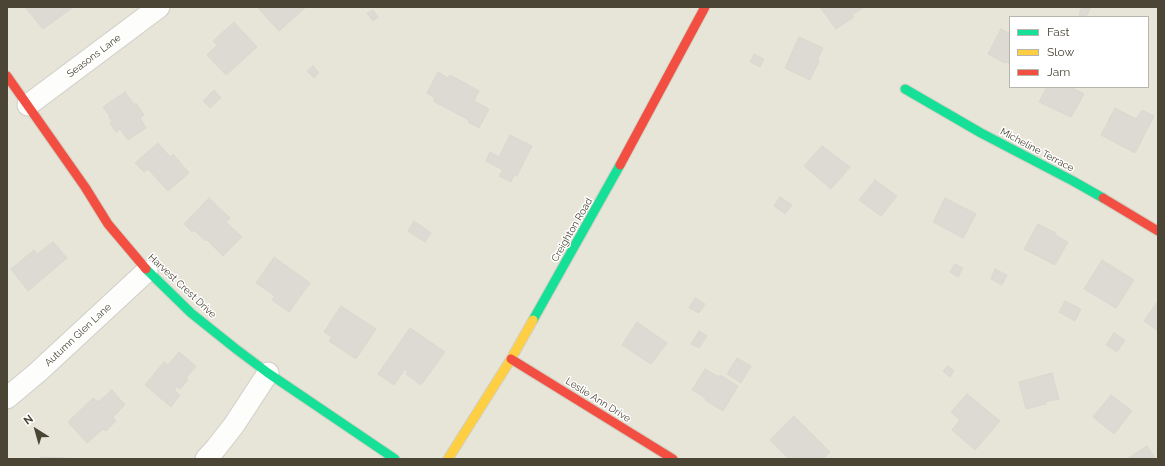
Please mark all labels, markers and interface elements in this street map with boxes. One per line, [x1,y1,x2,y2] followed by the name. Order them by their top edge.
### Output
[1009,16,1149,88] legend
[1047,25,1070,39] text: Fast
[65,32,123,80] street label: Seasons Lane
[1047,45,1074,59] text: Slow
[1047,65,1070,79] text: Jam
[998,125,1076,175] street label: Micheline Terrace
[549,196,595,264] street label: Creighton Road
[145,251,219,321] street label: Harvest Crest Drive
[42,301,114,369] street label: Autumn Glen Lane
[563,375,633,425] street label: Leslie Ann Drive
[16,410,56,450] north arrow
[21,412,36,428] text: N

